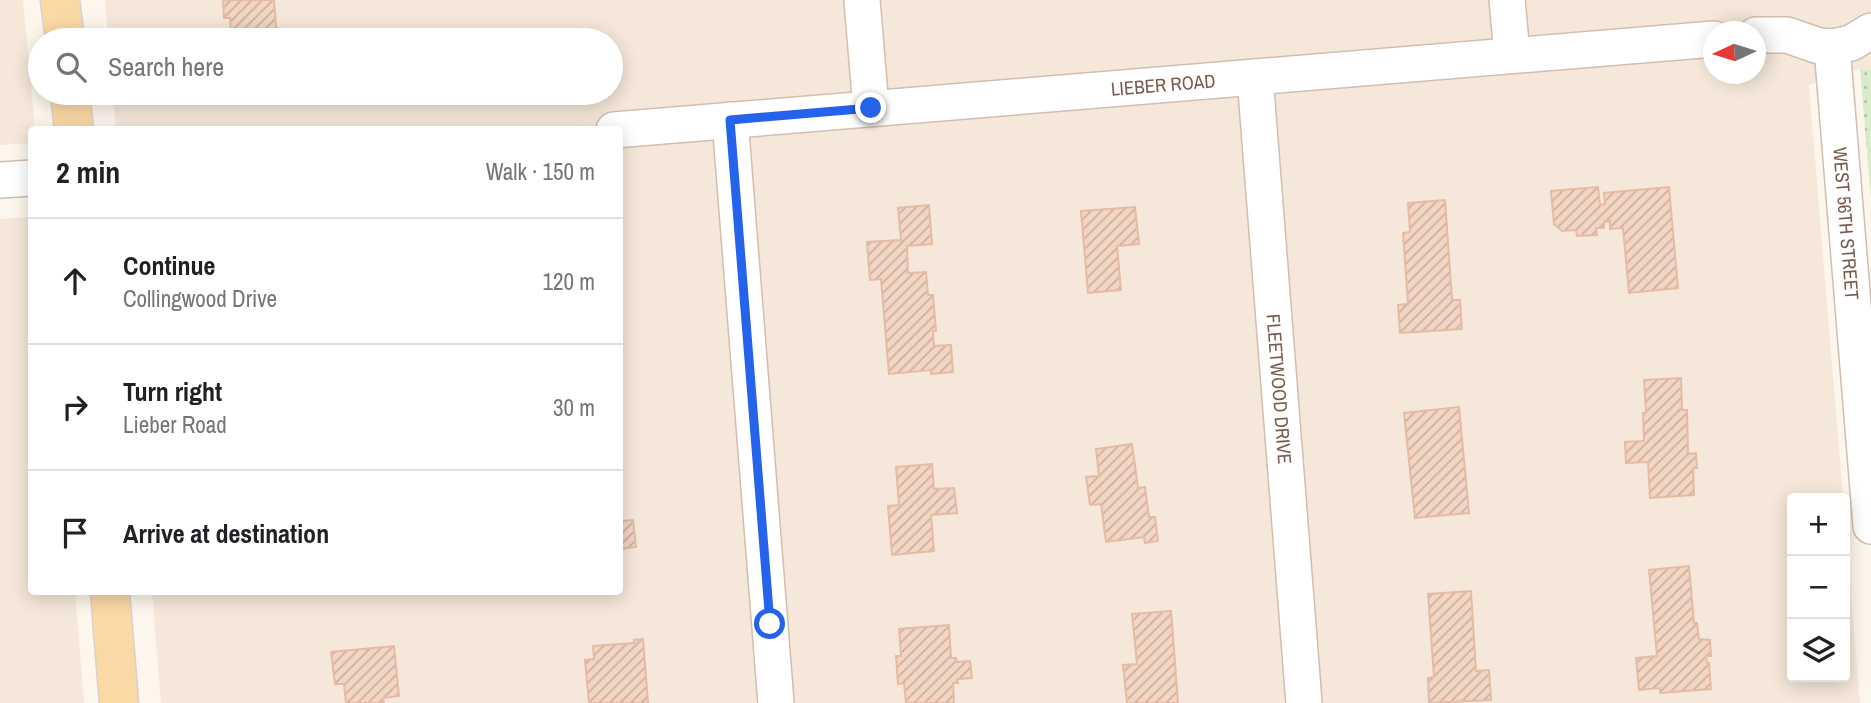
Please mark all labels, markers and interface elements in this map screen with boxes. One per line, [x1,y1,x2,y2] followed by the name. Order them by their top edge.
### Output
[1703,21,1766,84] north arrow
[28,28,623,105] search box
[52,48,90,86] icon: search
[108,49,224,84] text: Search here
[1110,67,1216,102] street label: LIEBER ROAD
[855,92,886,123] route end
[1827,146,1866,301] street label: WEST 56TH STREET
[56,152,120,192] text: 2 min
[486,156,595,187] text: Walk · 150 m
[123,248,215,283] text: Continue
[56,262,94,300] icon: ahead
[543,266,595,297] text: 120 m
[123,283,277,314] text: Collingwood Drive
[1261,313,1298,465] street label: FLEETWOOD DRIVE
[123,374,222,409] text: Turn right
[56,388,94,426] icon: right
[553,392,595,423] text: 30 m
[123,409,227,440] text: Lieber Road
[1787,493,1850,682] map controls
[1787,493,1850,556] button: +
[56,514,94,552] icon: arrive
[123,516,329,551] text: Arrive at destination
[1787,556,1850,619] button: −
[754,608,785,639] route start
[1787,619,1850,682] button: layers

